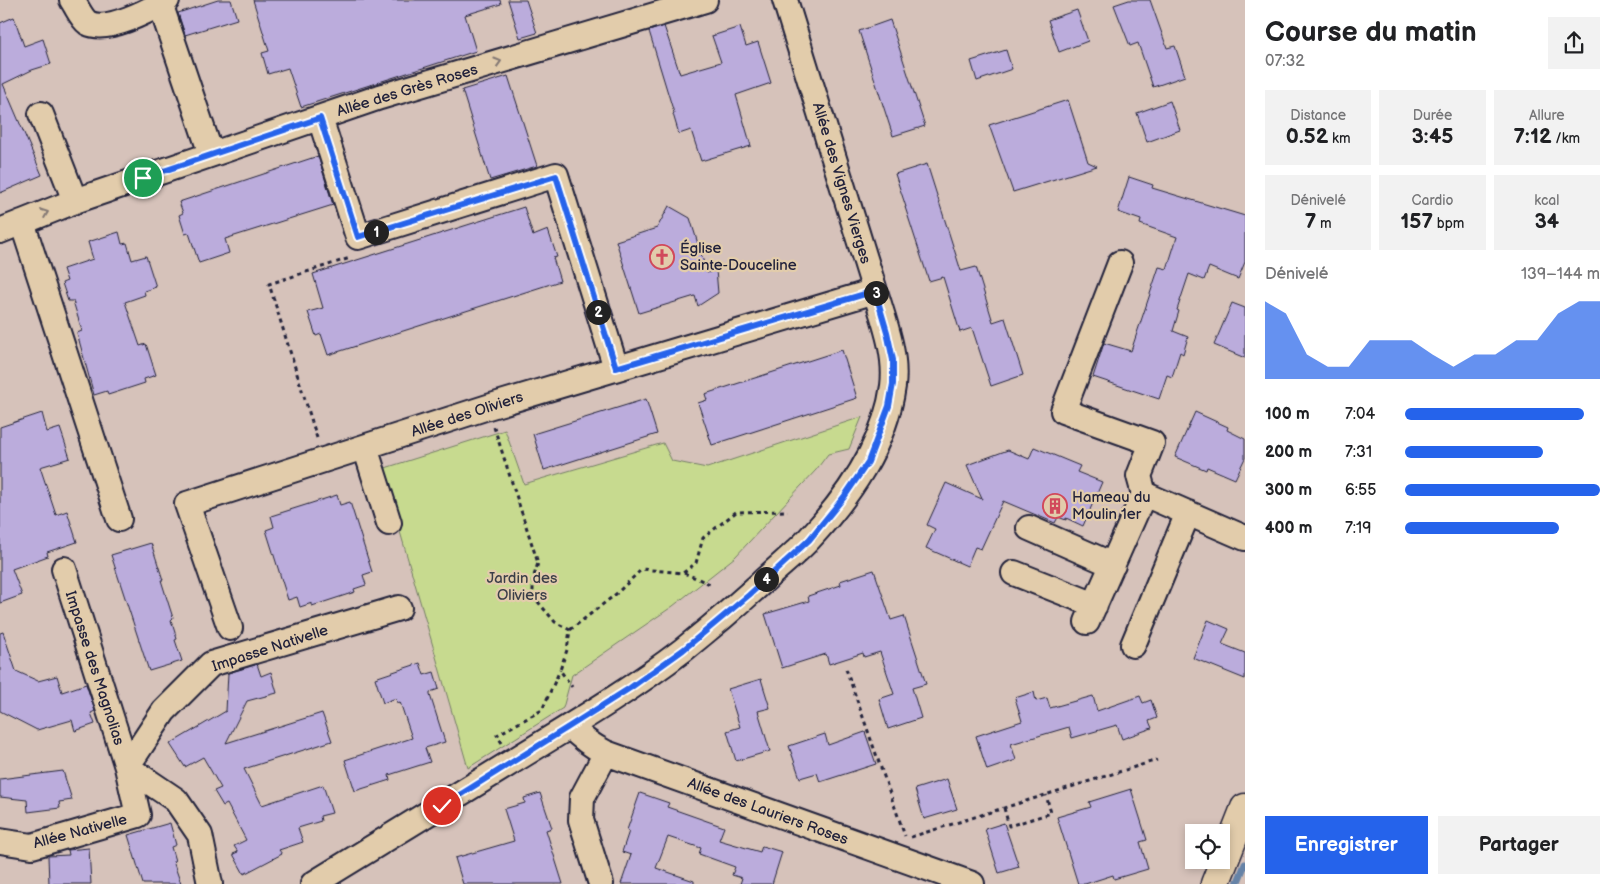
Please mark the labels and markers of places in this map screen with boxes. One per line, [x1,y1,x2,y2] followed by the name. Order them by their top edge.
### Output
[122,157,164,199] pin
[364,220,388,244] pin: 1
[680,239,797,275] place label: Église Sainte-Douceline
[649,244,675,270] church icon: Église Sainte-Douceline
[864,280,888,306] pin: 3
[586,300,610,324] pin: 2
[1072,488,1151,524] place label: Hameau du Moulin 1er
[1042,493,1068,519] building icon: Hameau du Moulin 1er
[754,566,778,592] pin: 4
[421,785,463,827] pin

